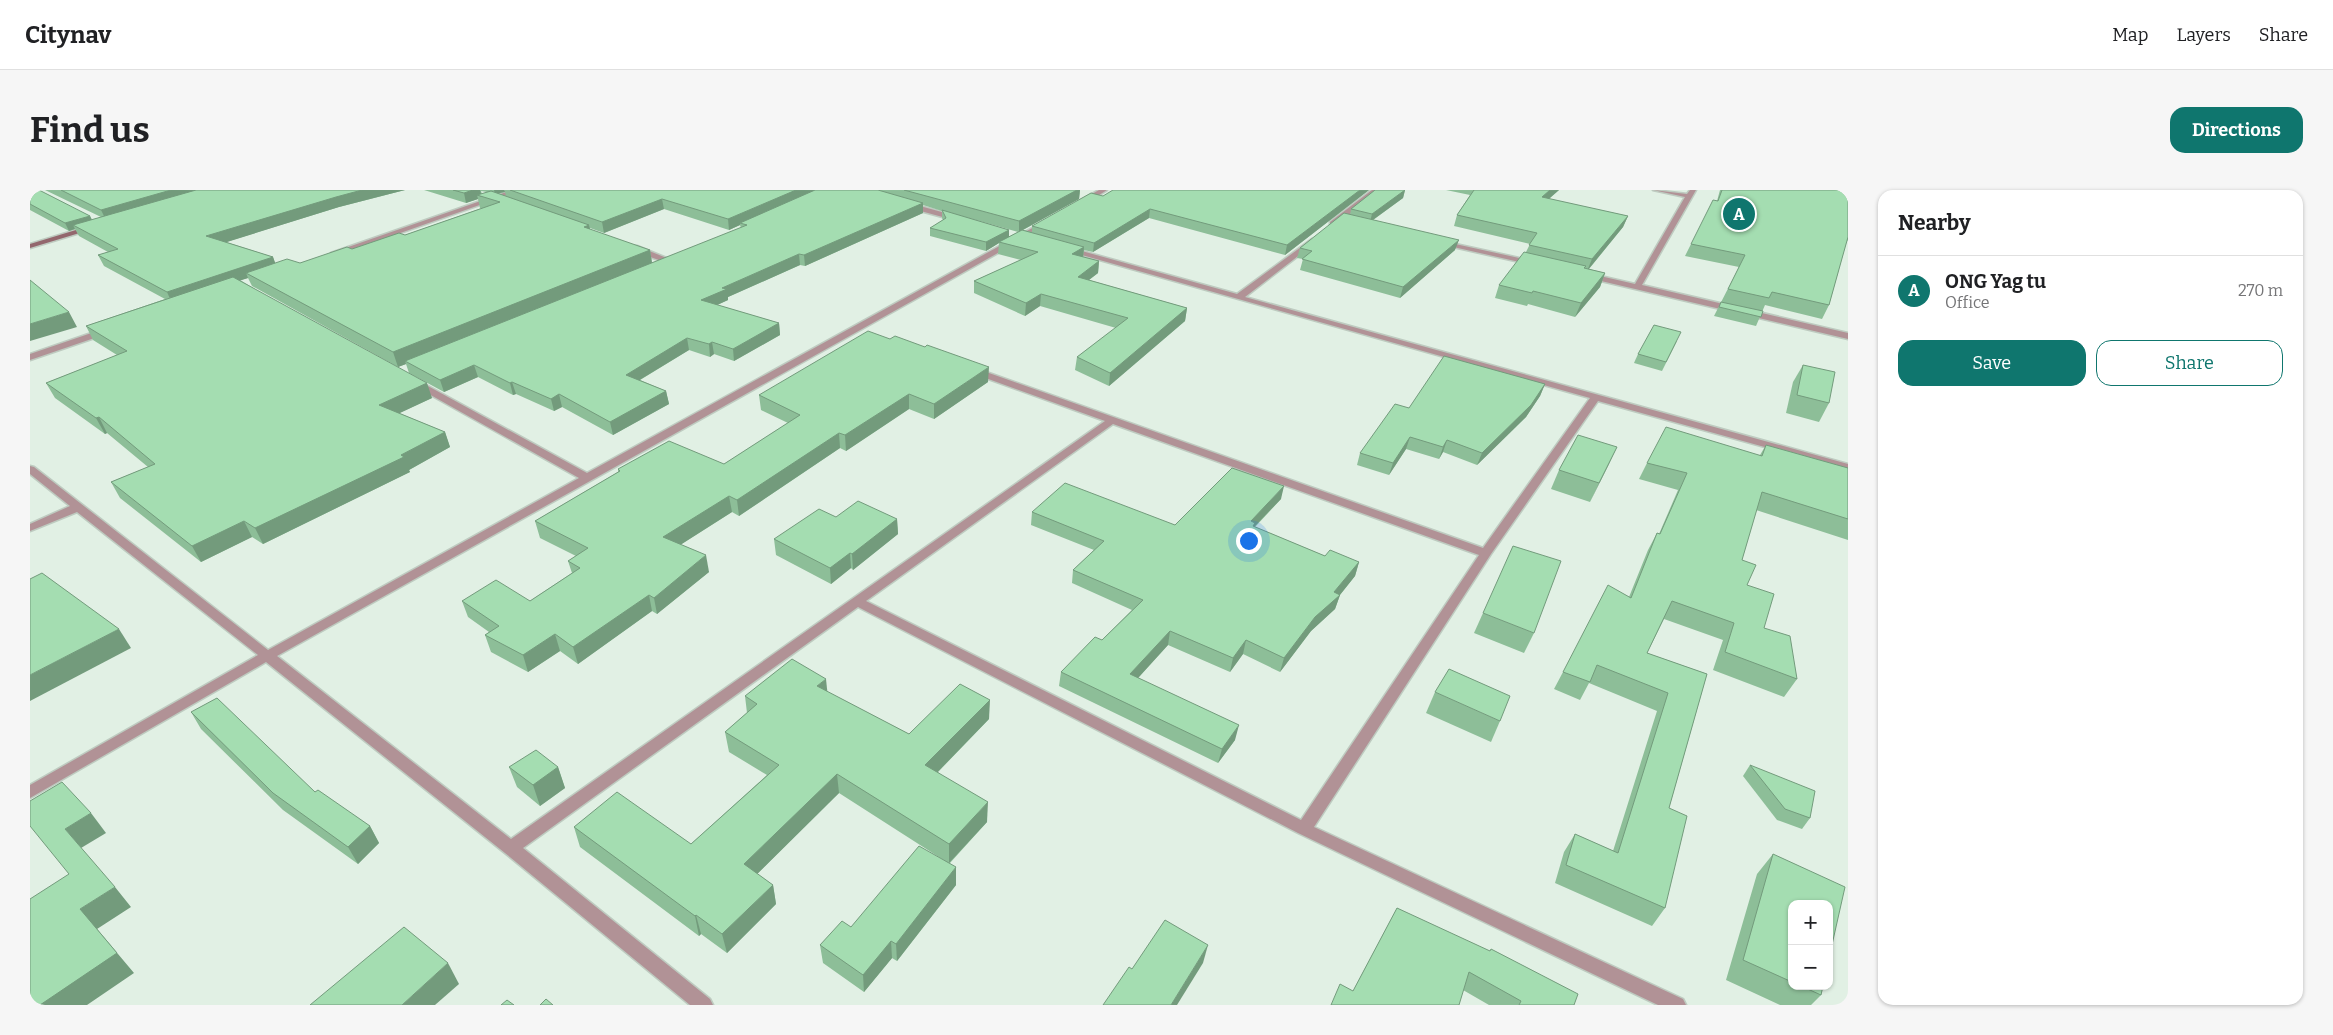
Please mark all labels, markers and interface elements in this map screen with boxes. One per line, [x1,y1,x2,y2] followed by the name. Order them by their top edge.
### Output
[25,21,111,49] text: Citynav
[2112,24,2148,46] text: Map
[2176,24,2231,46] text: Layers
[2259,24,2308,46] text: Share
[2170,107,2303,153] button: Directions
[30,109,150,151] text: Find us
[1723,195,1755,233] pin: A
[1898,210,1971,236] text: Nearby
[1945,270,2046,293] text: ONG Yag tu
[1908,281,1920,300] text: A
[2238,281,2283,300] text: 270 m
[1945,293,1990,312] text: Office
[1898,340,2086,386] button: Save
[2096,340,2283,386] button: Share
[1236,528,1262,554] your location
[1788,900,1833,990] map controls
[1788,900,1833,945] button: +
[1788,945,1833,990] button: −

